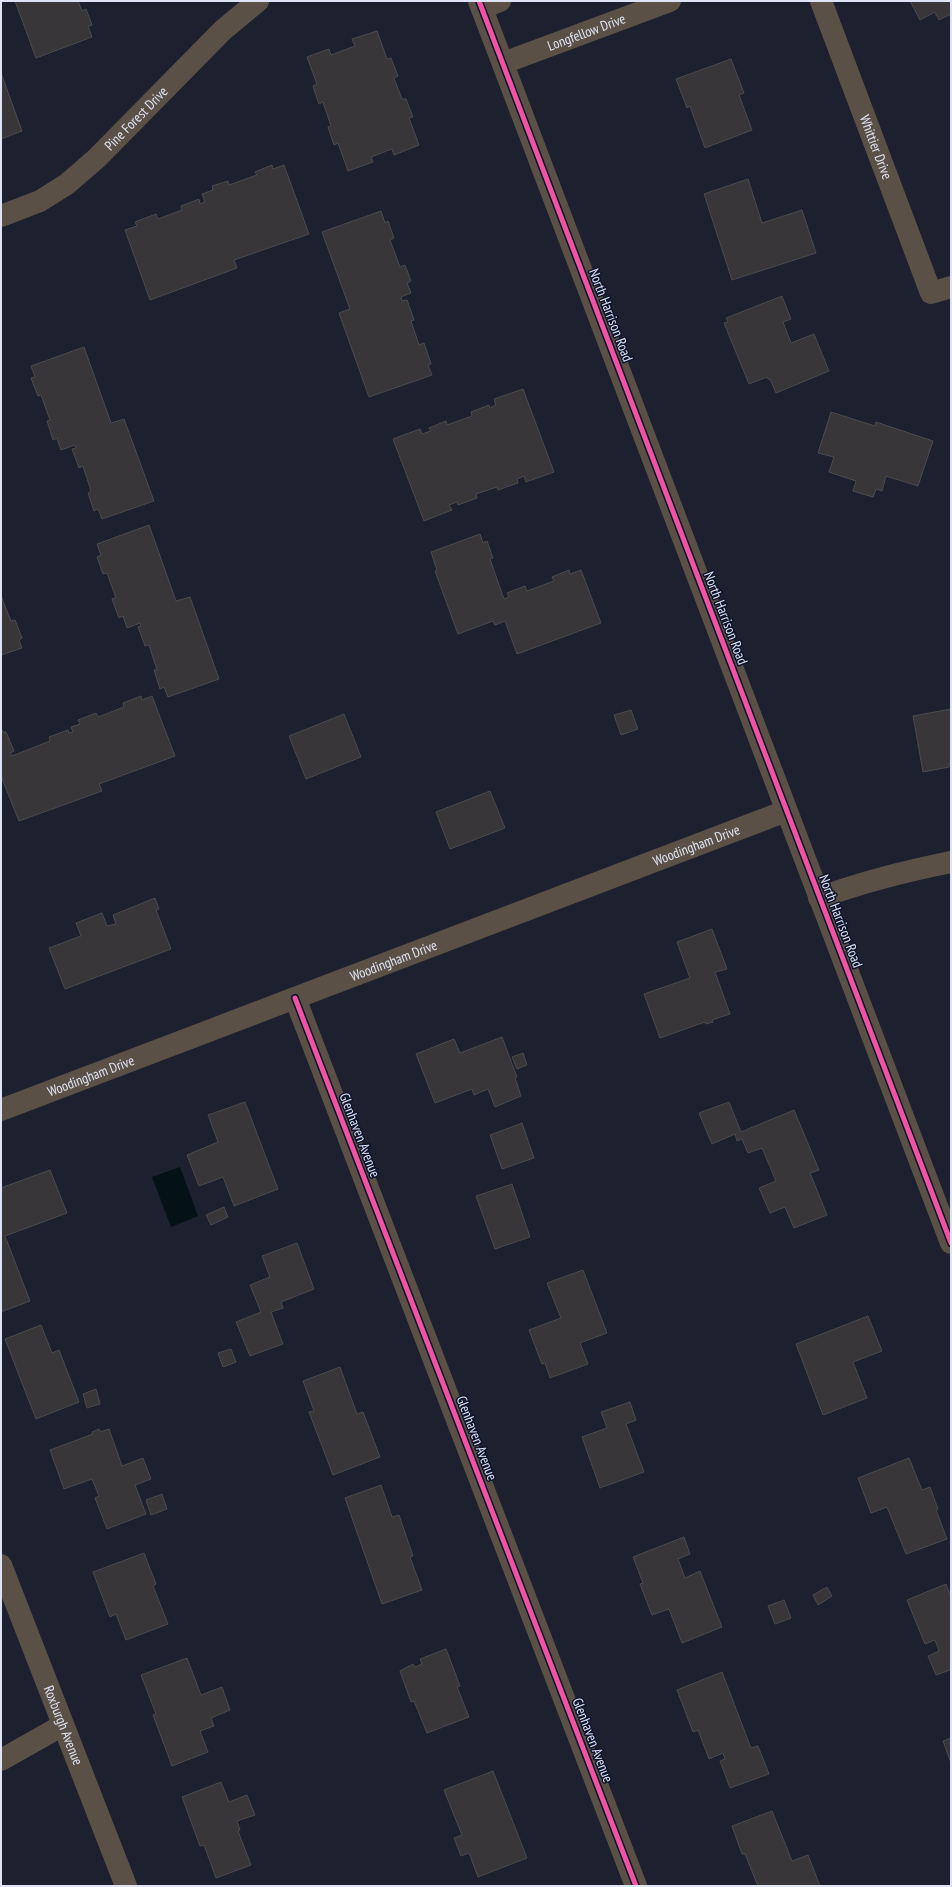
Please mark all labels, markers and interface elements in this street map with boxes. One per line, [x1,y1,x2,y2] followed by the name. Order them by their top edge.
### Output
[545,9,628,55] street label: Longfellow Drive
[101,82,172,154] street label: Pine Forest Drive
[856,112,896,182] street label: Whittier Drive
[585,266,637,364] street label: North Harrison Road
[700,569,752,667] street label: North Harrison Road
[650,820,743,870] street label: Woodingham Drive
[815,872,867,970] street label: North Harrison Road
[347,936,440,985] street label: Woodingham Drive
[45,1051,137,1101] street label: Woodingham Drive
[336,1090,384,1180] street label: Glenhaven Avenue
[453,1393,501,1483] street label: Glenhaven Avenue
[40,1683,87,1768] street label: Roxburgh Avenue
[569,1695,617,1785] street label: Glenhaven Avenue

